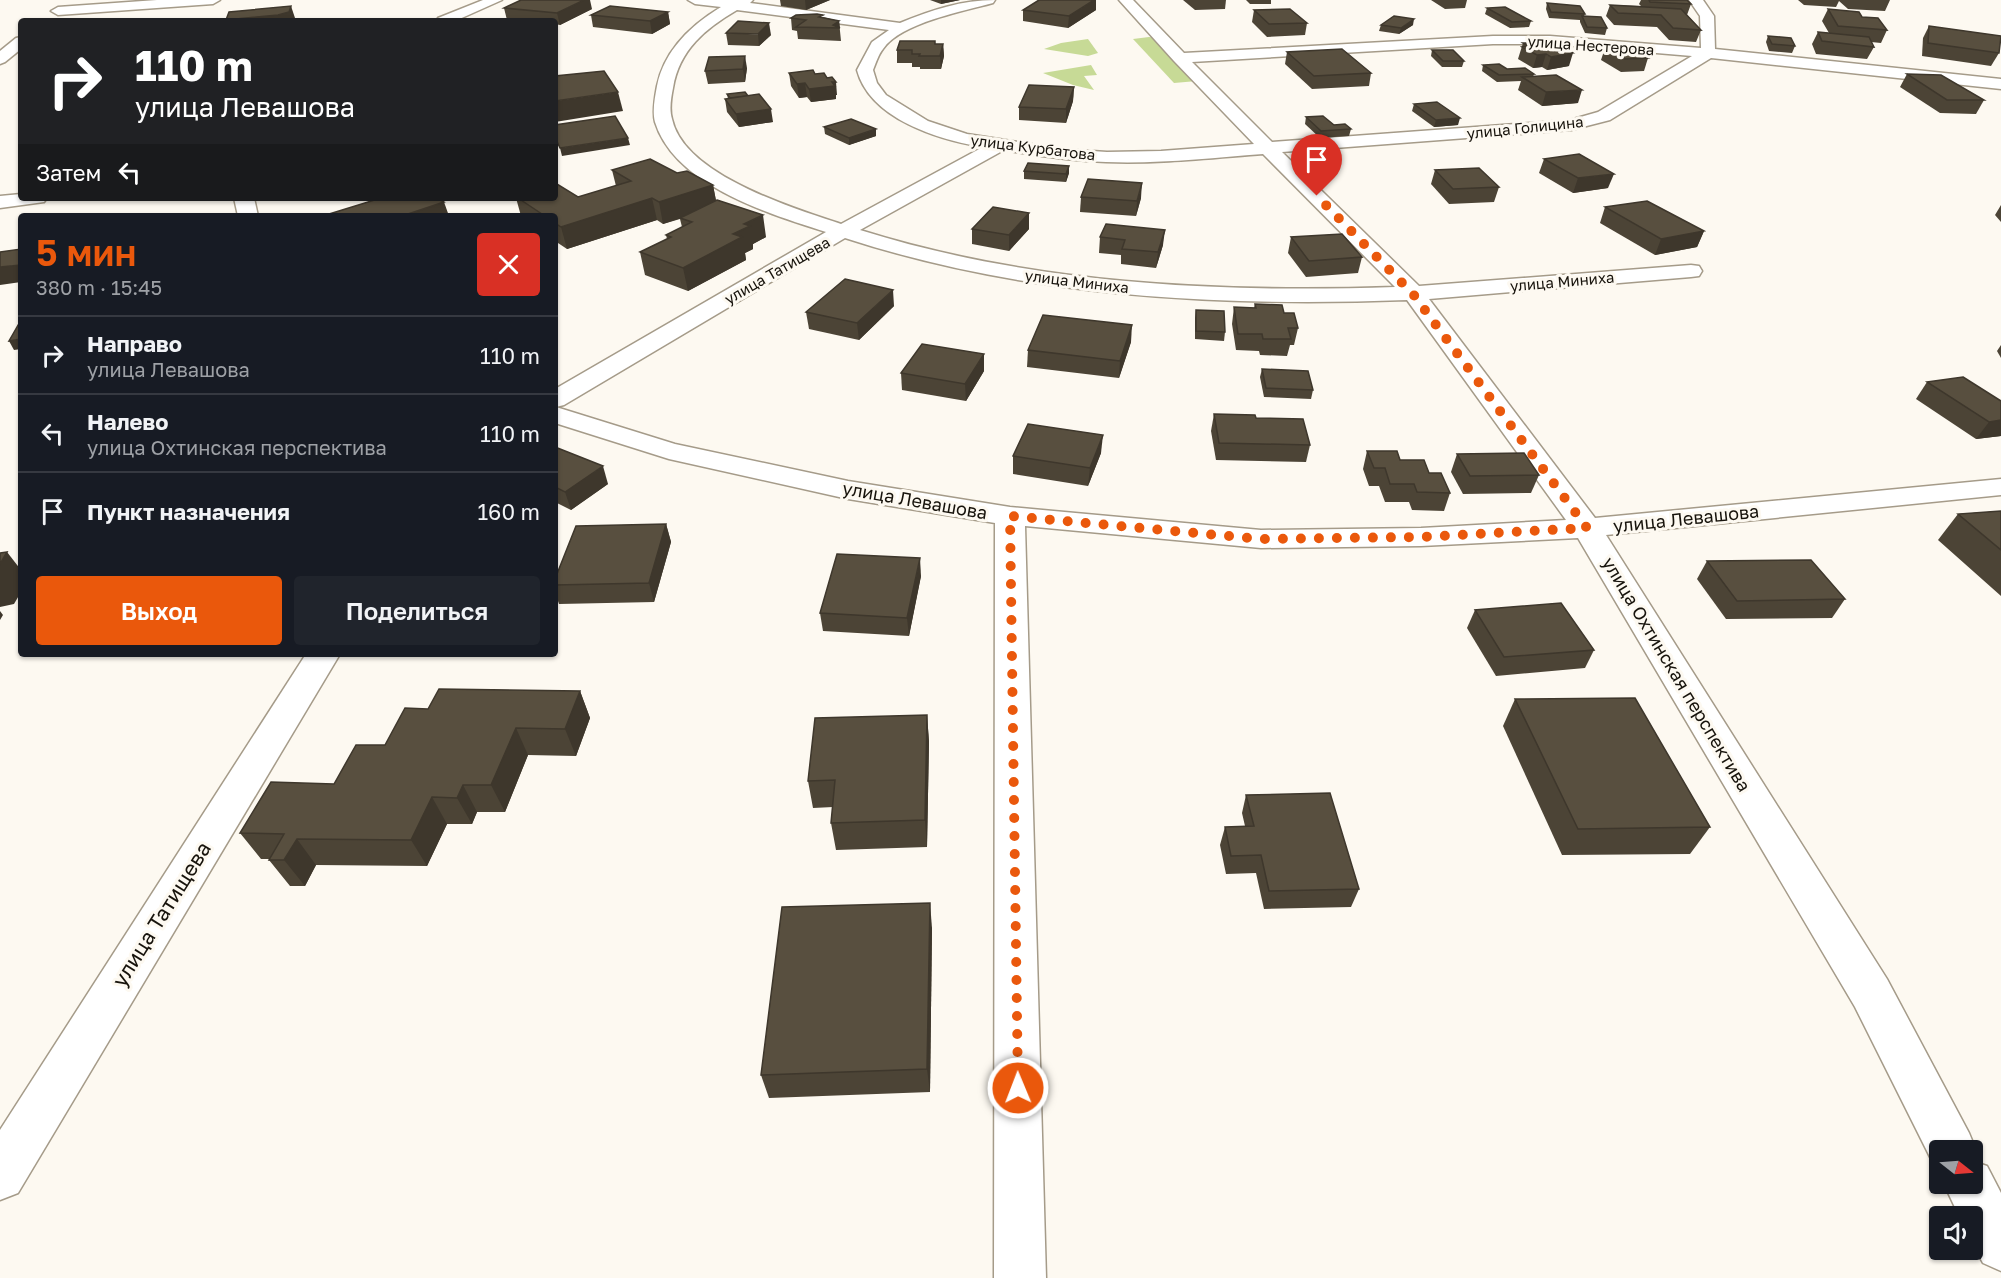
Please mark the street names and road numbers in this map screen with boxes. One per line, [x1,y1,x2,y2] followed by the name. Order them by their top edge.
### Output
[1527,32,1655,58] street label: улица Нестерова
[1466,112,1584,142] street label: улица Голицина
[970,130,1096,164] street label: улица Курбатова
[721,233,833,307] street label: улица Татищева
[1024,266,1130,296] street label: улица Миниха
[1509,267,1615,295] street label: улица Миниха
[841,476,989,524] street label: улица Левашова
[1612,499,1760,537] street label: улица Левашова
[1598,553,1756,795] street label: улица Охтинская перспектива
[106,837,216,991] street label: улица Татищева

